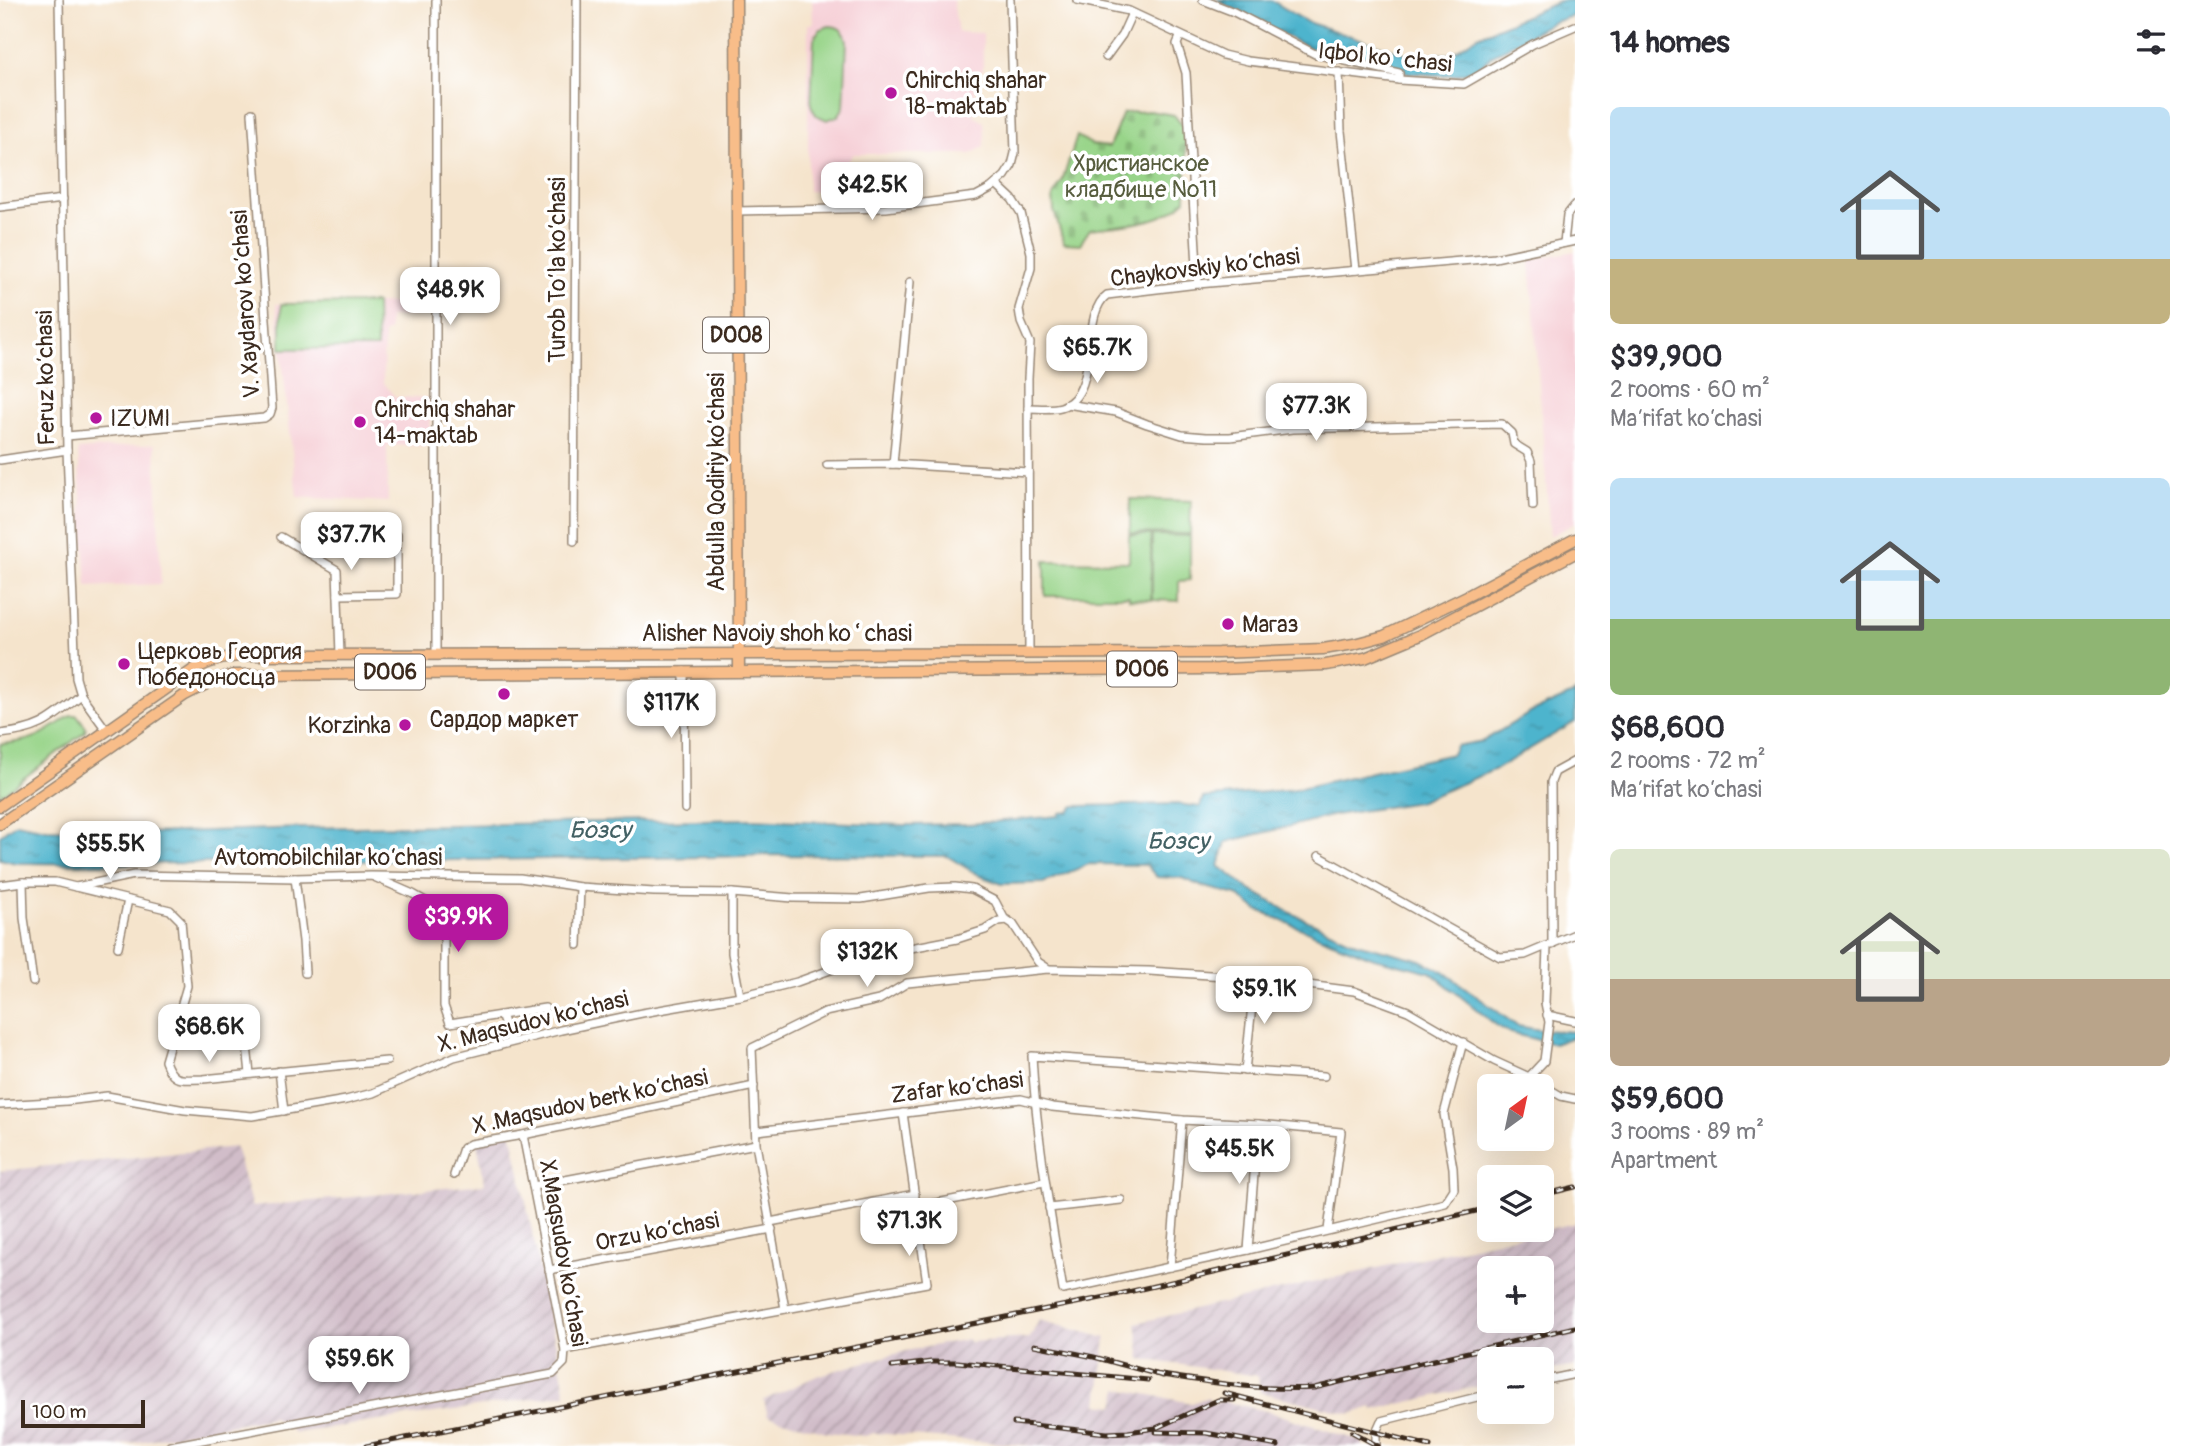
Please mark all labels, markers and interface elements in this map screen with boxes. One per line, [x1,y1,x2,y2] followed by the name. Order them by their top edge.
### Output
[2132,23,2170,61] icon: filters
[1610,24,1730,61] text: 14 homes
[1316,36,1453,79] street label: Iqbol koʻchasi
[905,66,1047,121] place label: Chirchiq shahar 18-maktab
[883,85,899,101] marker: Chirchiq shahar 18-maktab
[1065,149,1217,204] park label: Христианское кладбище №11
[1827,152,1953,278] icon: home
[815,162,929,222] pin: $42.5K
[837,170,907,199] text: $42.5K
[543,177,572,363] street label: Turob To‘la ko‘chasi
[224,209,267,399] street label: V. Xaydarov ko‘chasi
[1109,241,1302,294] street label: Chaykovskiy ko‘chasi
[393,268,507,327] pin: $48.9K
[416,275,484,304] text: $48.9K
[30,310,61,446] street label: Feruz ko‘chasi
[703,318,769,352] road number: D008
[1040,326,1154,385] pin: $65.7K
[1062,333,1132,362] text: $65.7K
[1610,338,1723,375] text: $39,900
[702,373,731,591] street label: Abdulla Qodiriy ko‘chasi
[1610,375,1770,404] text: 2 rooms · 60 m²
[1259,384,1373,443] pin: $77.3K
[1282,391,1350,420] text: $77.3K
[374,395,516,450] place label: Chirchiq shahar 14-maktab
[110,404,170,433] place label: IZUMI
[1610,404,1762,433] text: Maʼrifat ko‘chasi
[88,410,104,426] marker: IZUMI
[352,414,368,430] marker: Chirchiq shahar 14-maktab
[294,512,408,572] pin: $37.7K
[317,520,385,549] text: $37.7K
[1827,523,1953,649] icon: home
[1242,610,1299,639] place label: Магаз
[1220,616,1236,632] marker: Магаз
[642,619,912,648] street label: Alisher Navoiy shoh koʻchasi
[138,637,302,692] place label: Церковь Георгия Победоносца
[1107,652,1177,686] road number: D006
[355,654,425,690] road number: D006
[116,656,132,672] marker: Церковь Георгия Победоносца
[622,680,720,740] pin: $117K
[496,686,512,702] marker: Сардор маркет
[643,688,699,717] text: $117K
[429,705,579,734] place label: Сардор маркет
[1610,709,1725,746] text: $68,600
[307,711,391,740] place label: Korzinka
[397,717,413,733] marker: Korzinka
[1610,746,1766,775] text: 2 rooms · 72 m²
[1610,775,1762,804] text: Maʼrifat ko‘chasi
[569,816,633,845] water label: Бозсу
[53,822,167,881] pin: $55.5K
[1147,827,1211,856] water label: Бозсу
[76,829,144,858] text: $55.5K
[214,843,442,872] street label: Avtomobilchilar ko‘chasi
[401,894,515,954] pin: $39.9K
[1827,894,1953,1020] icon: home
[424,902,492,931] text: $39.9K
[818,930,916,989] pin: $132K
[836,937,898,966] text: $132K
[1207,967,1321,1026] pin: $59.1K
[1232,974,1296,1003] text: $59.1K
[435,984,631,1059] street label: X. Maqsudov ko‘chasi
[152,1004,266,1064] pin: $68.6K
[174,1012,244,1041] text: $68.6K
[470,1062,710,1141] street label: X .Maqsudov berk ko‘chasi
[889,1065,1025,1110] street label: Zafar ko‘chasi
[1477,1074,1554,1152] north arrow
[1477,1074,1554,1424] map controls
[1610,1080,1724,1117] text: $59,600
[1610,1117,1764,1146] text: 3 rooms · 89 m²
[1182,1126,1296,1186] pin: $45.5K
[1204,1134,1274,1163] text: $45.5K
[1610,1146,1717,1175] text: Apartment
[533,1157,594,1349] street label: X.Maqsudov ko‘chasi
[1477,1165,1554,1242] button: layers
[852,1198,966,1258] pin: $71.3K
[593,1205,722,1258] street label: Orzu ko‘chasi
[876,1206,942,1235] text: $71.3K
[1477,1256,1554,1333] button: +
[302,1336,416,1396] pin: $59.6K
[324,1344,394,1373] text: $59.6K
[1477,1347,1554,1424] button: −
[21,1397,145,1429] scale bar
[32,1400,86,1424] text: 100 m

